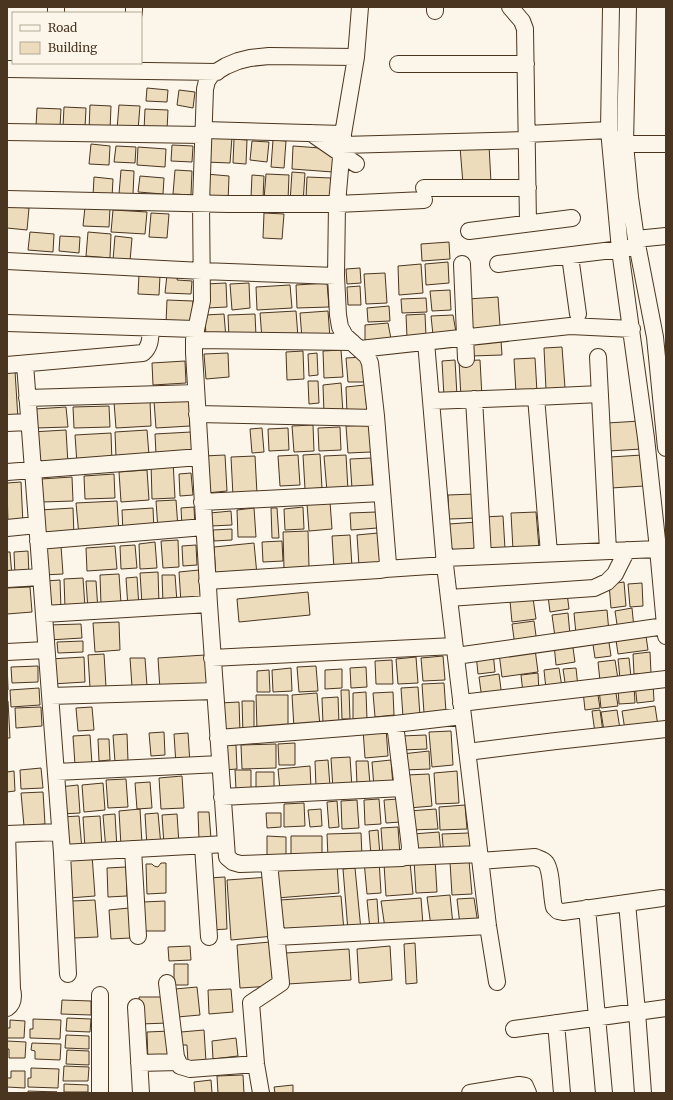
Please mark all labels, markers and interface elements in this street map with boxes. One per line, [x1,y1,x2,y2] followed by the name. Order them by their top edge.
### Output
[12,12,142,64] legend
[48,20,77,35] text: Road
[48,40,98,55] text: Building

